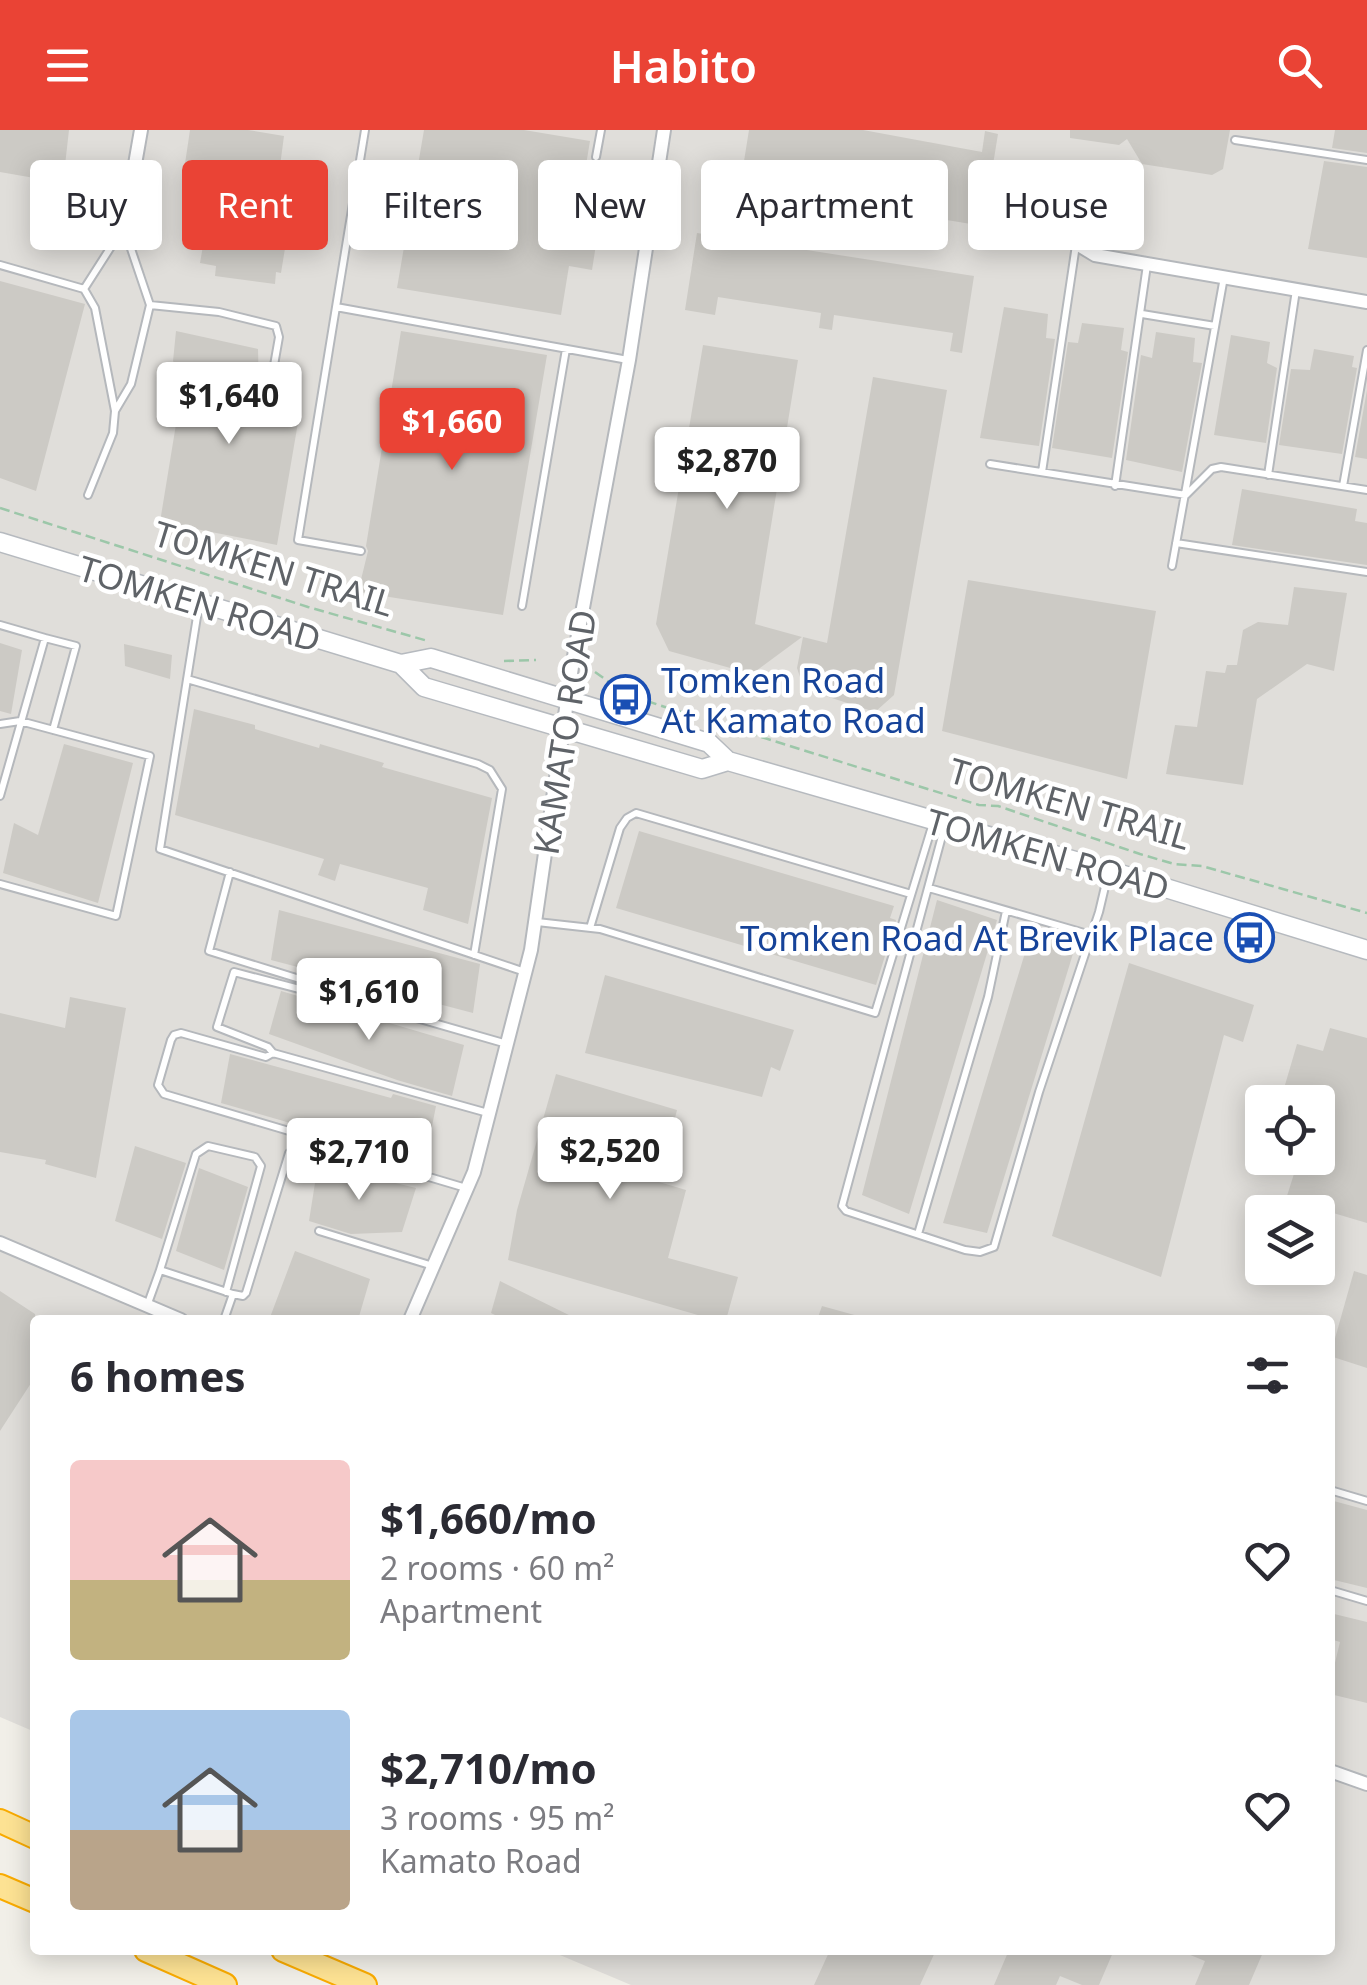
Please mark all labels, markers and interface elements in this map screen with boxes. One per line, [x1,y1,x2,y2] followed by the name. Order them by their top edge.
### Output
[610,35,757,96] text: Habito
[40,38,95,93] icon: menu
[1272,38,1327,93] icon: search
[30,160,162,250] chip: Buy
[182,160,328,250] chip: Rent
[348,160,518,250] chip: Filters
[538,160,681,250] chip: New
[701,160,948,250] chip: Apartment
[968,160,1144,250] chip: House
[148,362,310,447] pin: $1,640
[179,373,279,416] text: $1,640
[371,388,533,473] pin: $1,660
[402,399,502,442] text: $1,660
[646,427,808,512] pin: $2,870
[677,438,777,481] text: $2,870
[148,509,400,627] street label: TOMKEN TRAIL
[73,544,327,662] street label: TOMKEN ROAD
[521,606,607,858] street label: KAMATO ROAD
[661,656,926,743] place label: Tomken Road At Kamato Road
[600,673,652,725] bus stop icon: Tomken Road At Kamato Road
[944,746,1196,860] street label: TOMKEN TRAIL
[921,797,1175,911] street label: TOMKEN ROAD
[1223,911,1275,963] bus stop icon: Tomken Road At Brevik Place
[740,914,1214,961] place label: Tomken Road At Brevik Place
[288,958,450,1043] pin: $1,610
[319,969,419,1012] text: $1,610
[1245,1085,1335,1285] map controls
[1245,1085,1335,1175] button: locate
[529,1117,691,1202] pin: $2,520
[278,1118,440,1203] pin: $2,710
[560,1128,660,1171] text: $2,520
[309,1129,409,1172] text: $2,710
[1245,1195,1335,1285] button: layers
[70,1347,246,1404] text: 6 homes
[1240,1348,1295,1403] icon: filters
[380,1489,597,1546] text: $1,660/mo
[150,1500,270,1620] icon: home
[1240,1533,1295,1588] icon: heart
[380,1546,614,1589] text: 2 rooms · 60 m²
[380,1589,542,1632] text: Apartment
[380,1739,597,1796] text: $2,710/mo
[150,1750,270,1870] icon: home
[1240,1783,1295,1838] icon: heart
[380,1796,614,1839] text: 3 rooms · 95 m²
[380,1839,582,1882] text: Kamato Road

